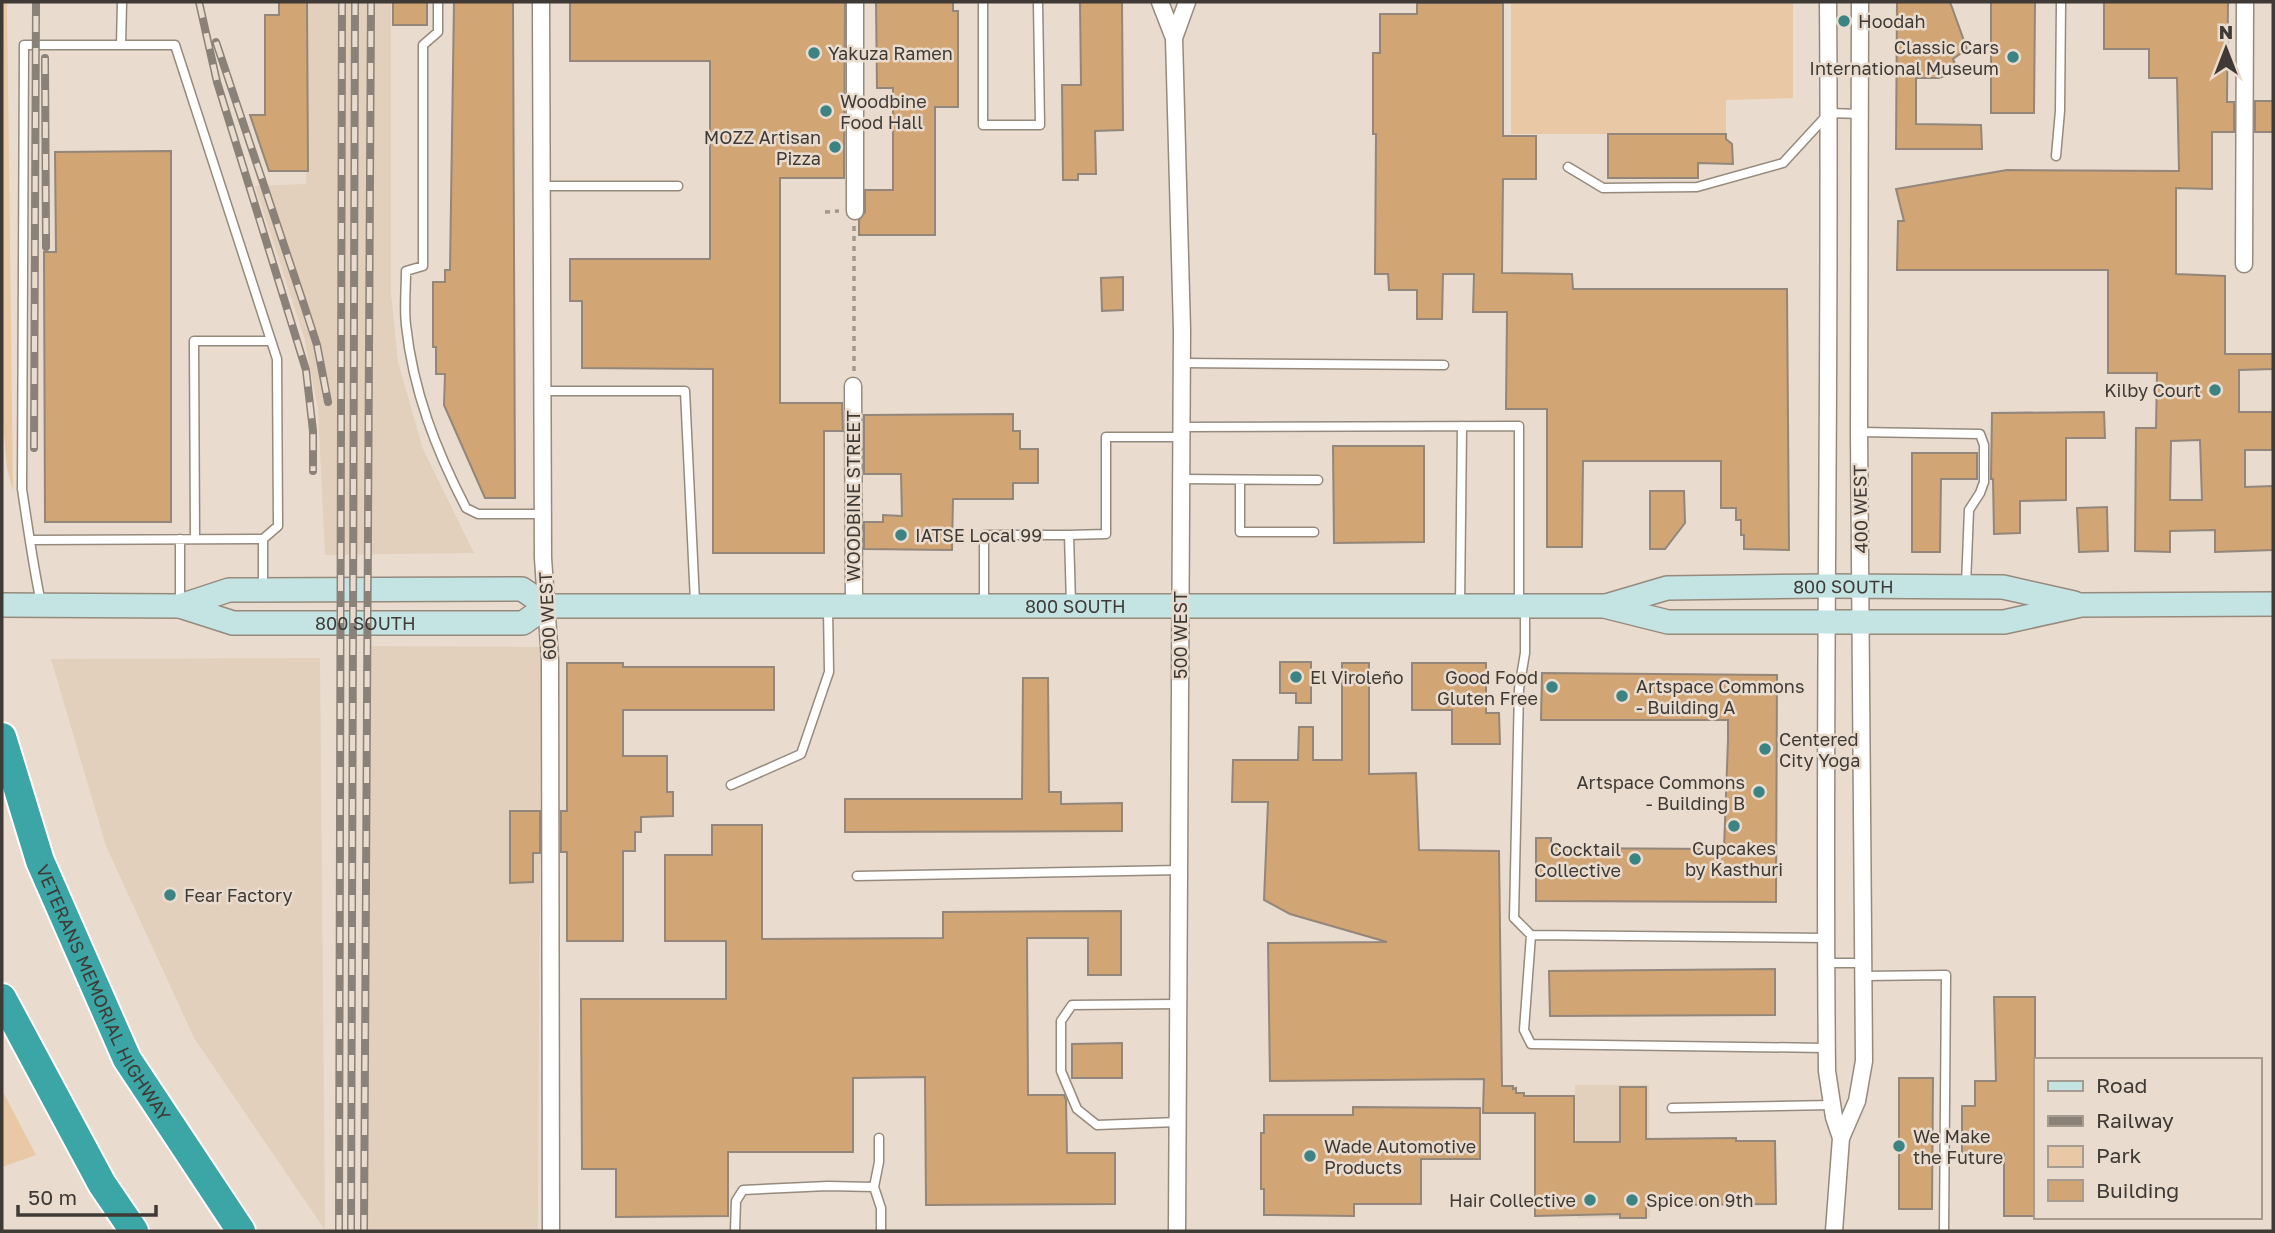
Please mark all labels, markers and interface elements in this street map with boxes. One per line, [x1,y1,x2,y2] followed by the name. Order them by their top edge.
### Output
[1858,10,1926,32] place label: Hoodah
[1836,13,1852,29] marker: Hoodah
[2191,14,2261,84] north arrow
[2219,20,2233,43] text: N
[1809,36,1999,79] place label: Classic Cars International Museum
[828,42,953,64] place label: Yakuza Ramen
[806,45,822,61] marker: Yakuza Ramen
[2005,49,2021,65] marker: Classic Cars International Museum
[840,90,927,133] place label: Woodbine Food Hall
[818,103,834,119] marker: Woodbine Food Hall
[704,126,821,169] place label: MOZZ Artisan Pizza
[827,139,843,155] marker: MOZZ Artisan Pizza
[2104,379,2201,401] place label: Kilby Court
[2207,382,2223,398] marker: Kilby Court
[842,410,864,582] street label: WOODBINE STREET
[1848,465,1872,553] street label: 400 WEST
[915,524,1042,546] place label: IATSE Local 99
[893,527,909,543] marker: IATSE Local 99
[534,571,560,661] street label: 600 WEST
[1793,575,1894,597] street label: 800 SOUTH
[1169,591,1191,679] street label: 500 WEST
[1025,595,1126,617] street label: 800 SOUTH
[315,612,416,634] street label: 800 SOUTH
[1310,666,1404,688] place label: El Viroleño
[1437,666,1538,709] place label: Good Food Gluten Free
[1288,669,1304,685] marker: El Viroleño
[1636,675,1804,718] place label: Artspace Commons - Building A
[1544,679,1560,695] marker: Good Food Gluten Free
[1614,688,1630,704] marker: Artspace Commons - Building A
[1779,728,1860,771] place label: Centered City Yoga
[1757,741,1773,757] marker: Centered City Yoga
[1577,771,1745,814] place label: Artspace Commons - Building B
[1751,784,1767,800] marker: Artspace Commons - Building B
[1726,818,1742,834] marker: Cupcakes by Kasthuri
[1685,837,1783,880] place label: Cupcakes by Kasthuri
[1534,838,1621,881] place label: Cocktail Collective
[1627,851,1643,867] marker: Cocktail Collective
[32,861,176,1125] street label: VETERANS MEMORIAL HIGHWAY
[184,884,293,906] place label: Fear Factory
[162,887,178,903] marker: Fear Factory
[2034,1058,2261,1219] legend
[2096,1072,2147,1098] text: Road
[2096,1107,2174,1133] text: Railway
[1913,1125,2003,1168] place label: We Make the Future
[1324,1135,1476,1178] place label: Wade Automotive Products
[1891,1138,1907,1154] marker: We Make the Future
[2096,1142,2142,1168] text: Park
[1302,1148,1318,1164] marker: Wade Automotive Products
[18,1174,156,1218] scale bar
[2096,1177,2179,1203] text: Building
[28,1184,77,1210] text: 50 m
[1449,1189,1576,1211] place label: Hair Collective
[1646,1189,1754,1211] place label: Spice on 9th
[1582,1192,1598,1208] marker: Hair Collective
[1624,1192,1640,1208] marker: Spice on 9th

